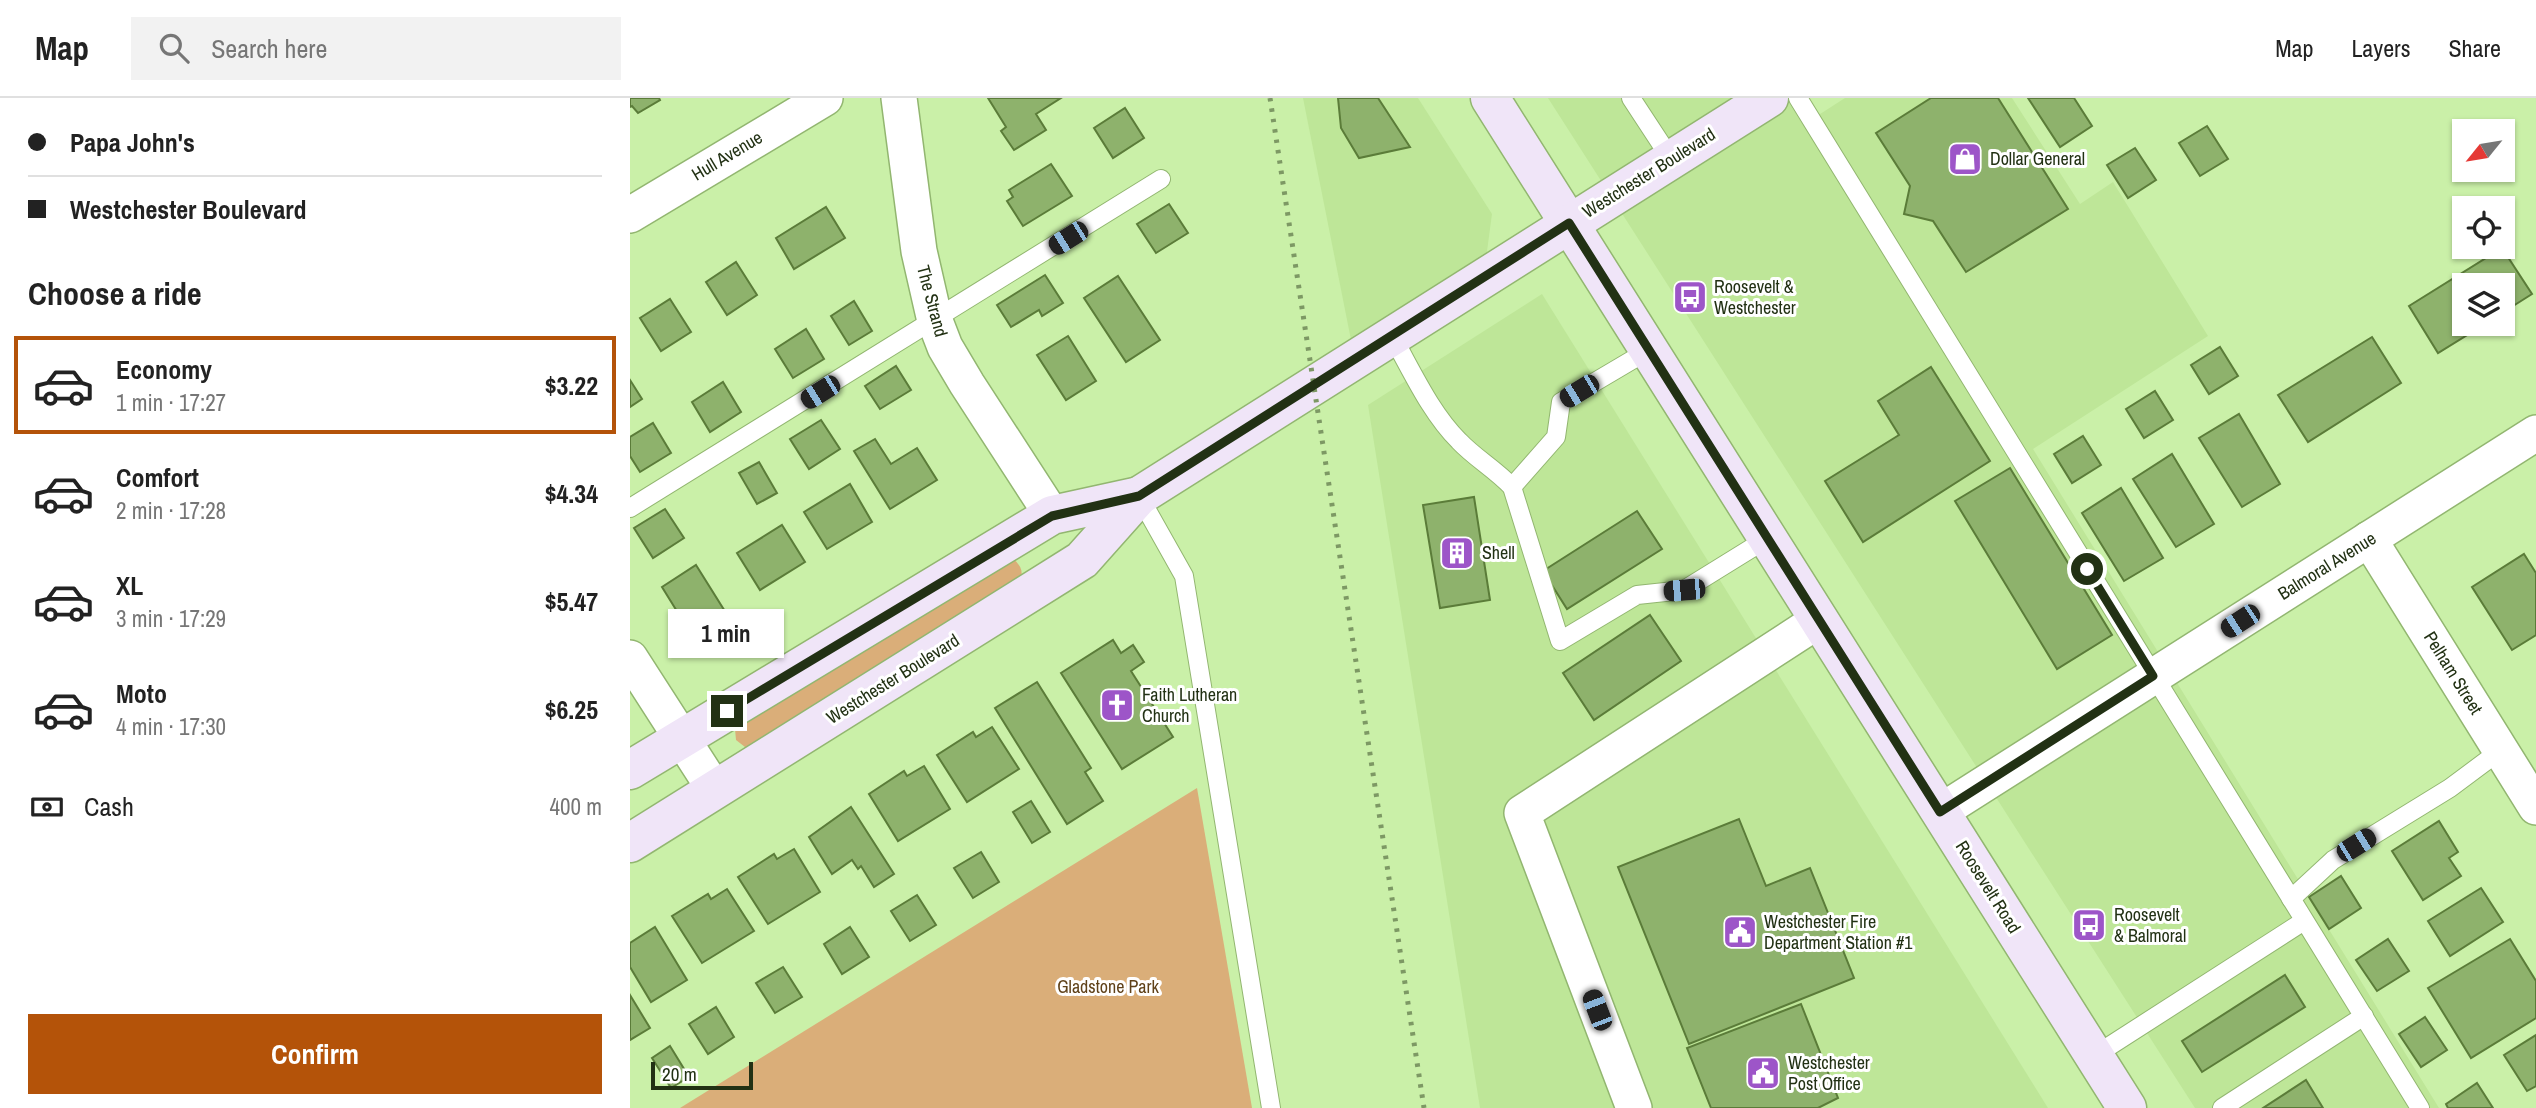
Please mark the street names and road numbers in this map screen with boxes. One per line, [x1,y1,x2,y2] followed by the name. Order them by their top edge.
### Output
[1578,122,1720,224] street label: Westchester Boulevard
[687,125,767,187] street label: Hull Avenue
[911,262,954,339] street label: The Strand
[2273,525,2381,606] street label: Balmoral Avenue
[2418,626,2489,719] street label: Pelham Street
[822,628,964,730] street label: Westchester Boulevard
[1950,836,2027,938] street label: Roosevelt Road

